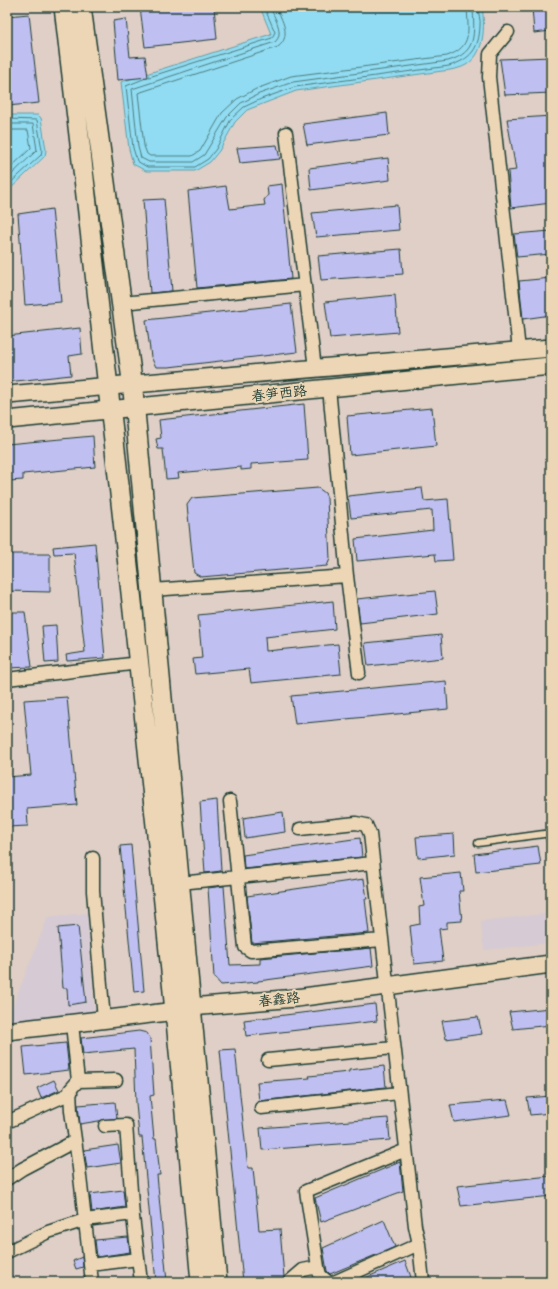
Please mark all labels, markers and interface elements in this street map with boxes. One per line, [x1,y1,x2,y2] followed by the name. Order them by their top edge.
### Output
[250,381,308,407] street label: 春笋西路
[257,988,301,1012] street label: 春鑫路

